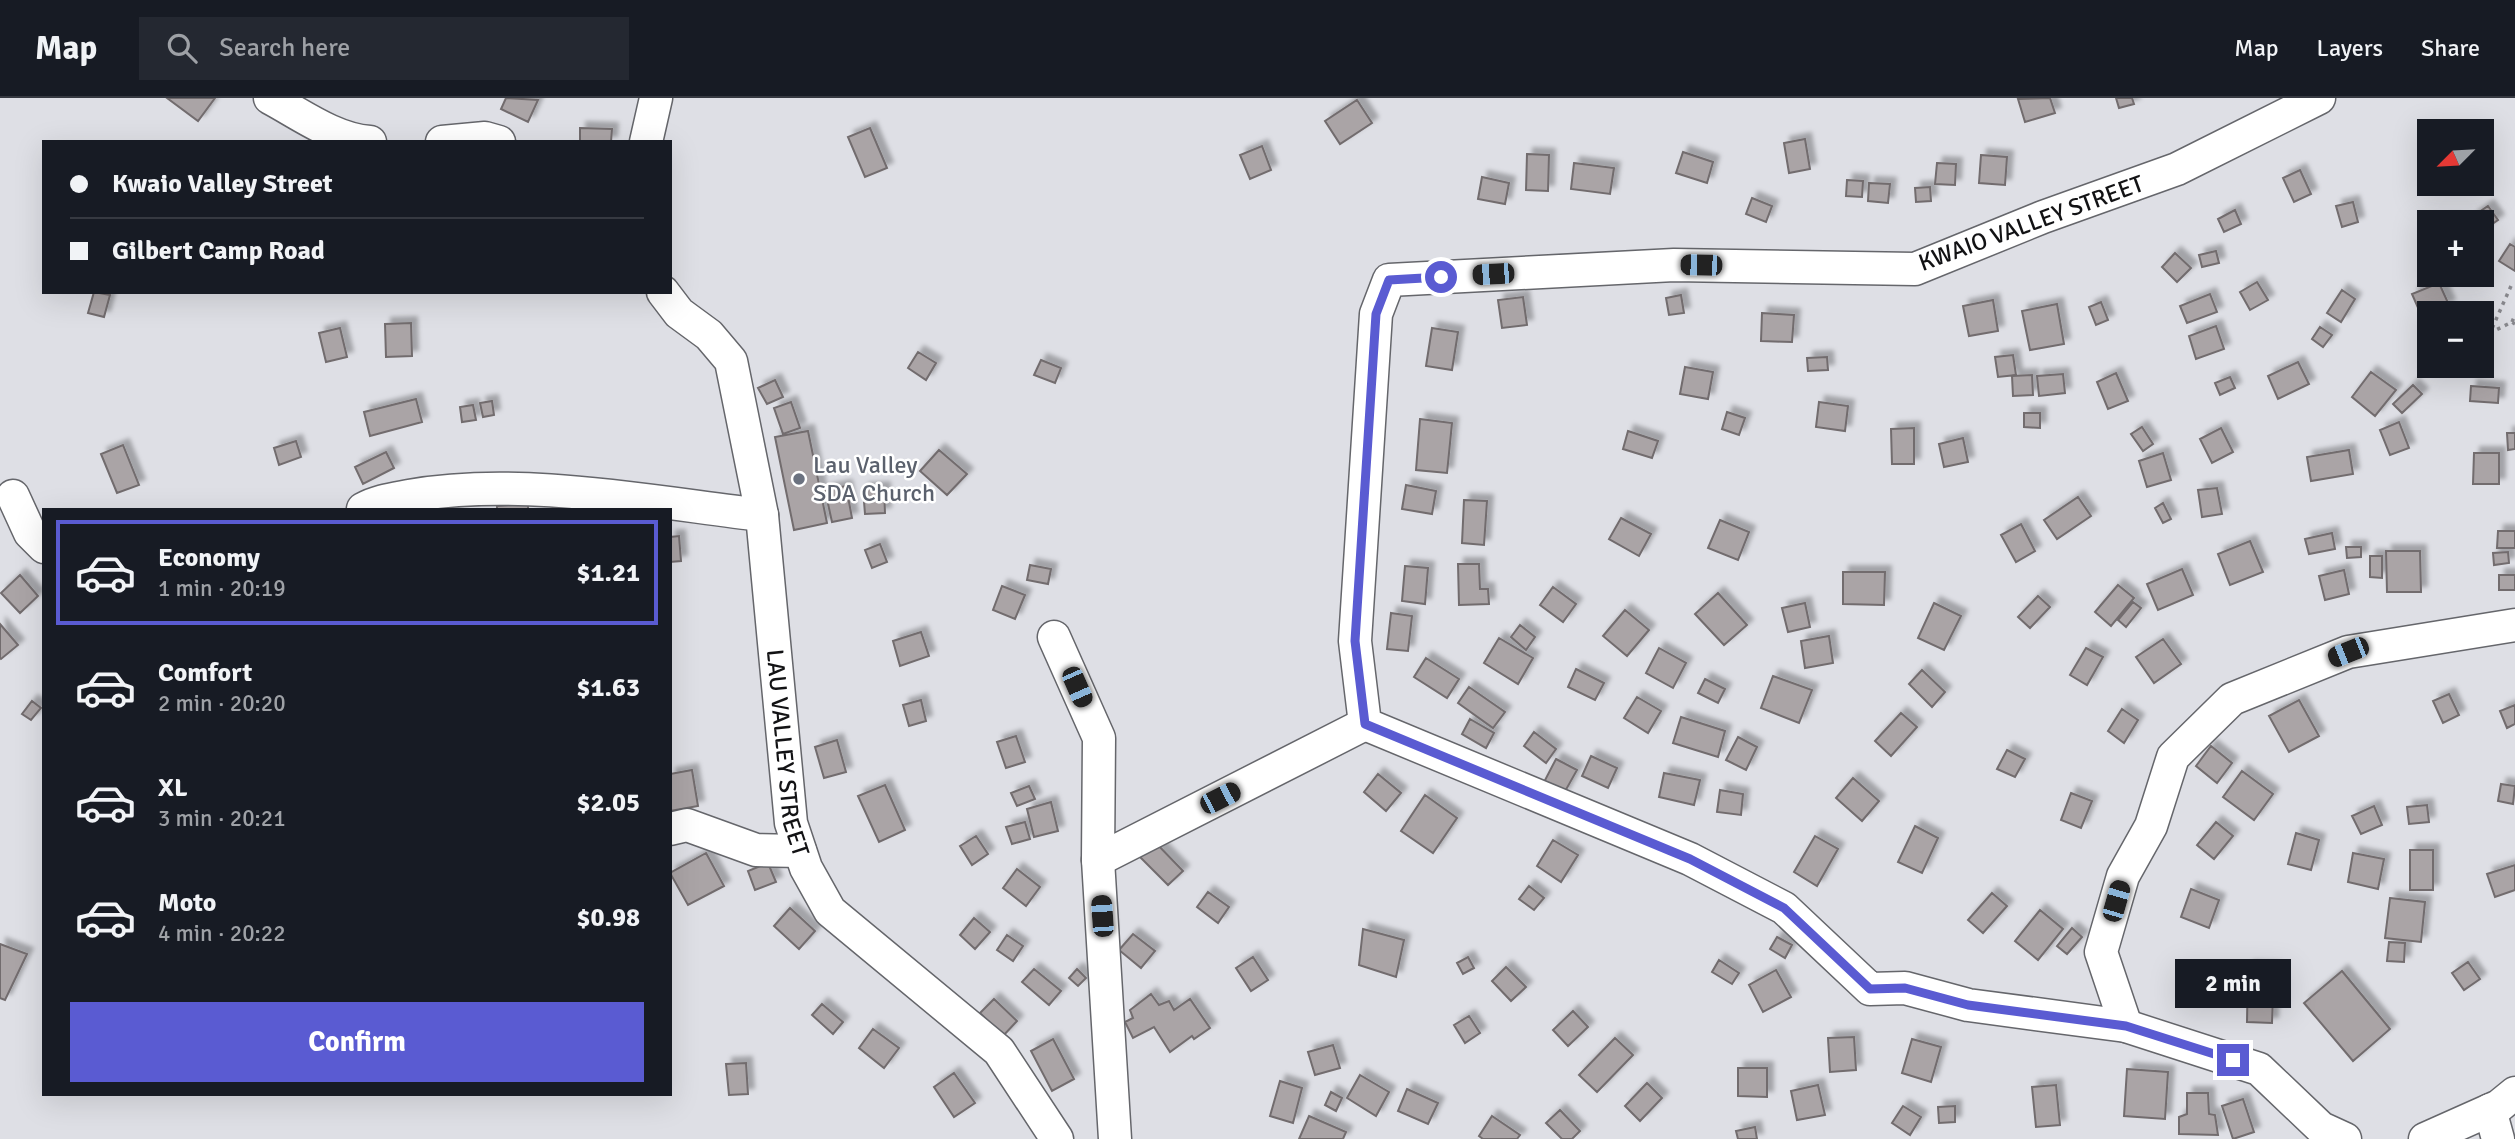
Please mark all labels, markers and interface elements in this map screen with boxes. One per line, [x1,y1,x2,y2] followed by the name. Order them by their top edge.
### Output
[139,17,629,80] search box
[35,28,97,69] text: Map
[163,29,201,67] icon: search
[219,32,350,64] text: Search here
[2234,33,2279,63] text: Map
[2317,33,2383,63] text: Layers
[2421,33,2480,63] text: Share
[2417,119,2494,196] north arrow
[2417,119,2494,378] map controls
[112,168,333,200] text: Kwaio Valley Street
[1914,168,2148,278] street label: KWAIO VALLEY STREET
[2417,210,2494,287] button: +
[112,235,325,267] text: Gilbert Camp Road
[1680,254,1723,276] car
[1425,261,1457,293] route start
[1472,262,1515,286] car
[2417,301,2494,378] button: −
[813,450,935,508] place label: Lau Valley SDA Church
[791,471,807,487] marker: Lau Valley SDA Church
[74,541,137,604] icon: car
[158,542,260,574] text: Economy
[576,557,640,589] text: $1.21
[158,574,286,603] text: 1 min · 20:19
[2325,634,2372,670] car
[760,648,816,860] street label: LAU VALLEY STREET
[74,656,137,719] icon: car
[158,657,252,689] text: Comfort
[1059,664,1096,710] car
[576,672,640,704] text: $1.63
[158,689,286,718] text: 2 min · 20:20
[74,771,137,834] icon: car
[158,772,188,804] text: XL
[1197,779,1244,817] car
[576,787,640,819] text: $2.05
[158,804,286,833] text: 3 min · 20:21
[2101,878,2132,924] car
[74,886,137,949] icon: car
[158,887,216,919] text: Moto
[1091,894,1114,938] car
[576,902,640,934] text: $0.98
[158,919,286,948] text: 4 min · 20:22
[2175,958,2291,1007] callout: 2 min
[2205,969,2261,998] text: 2 min
[70,1002,644,1082] button: Confirm
[2217,1044,2249,1076] route end

